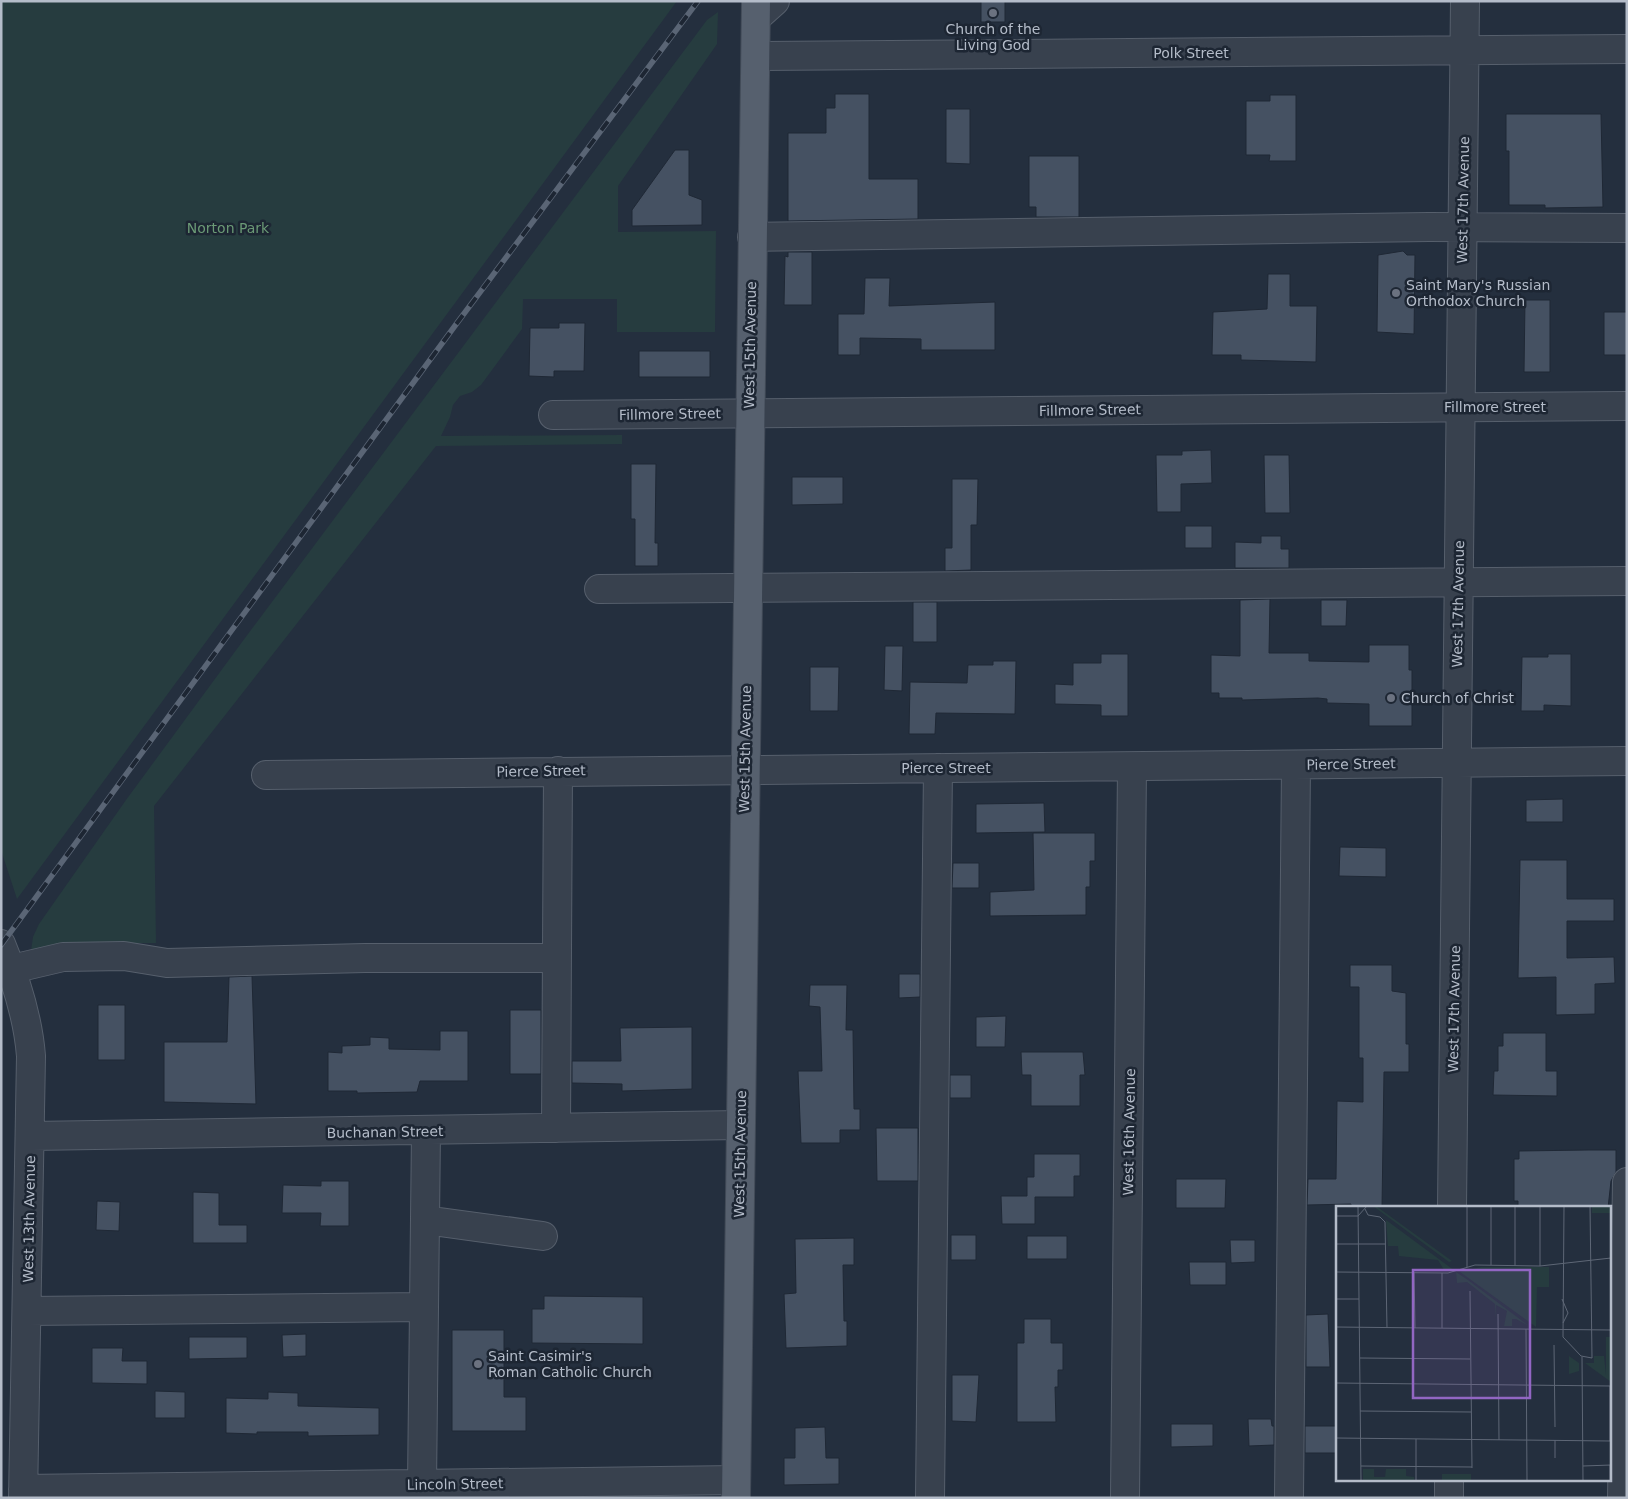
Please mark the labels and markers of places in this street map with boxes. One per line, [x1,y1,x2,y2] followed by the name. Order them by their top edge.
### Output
[987,7,999,19] marker: Church of the Living God
[946,21,1040,53] place label: Church of the Living God
[1406,277,1550,309] place label: Saint Mary's Russian Orthodox Church
[1390,287,1402,299] marker: Saint Mary's Russian Orthodox Church
[1401,690,1515,706] place label: Church of Christ
[1385,692,1397,704] marker: Church of Christ
[488,1348,652,1380] place label: Saint Casimir's Roman Catholic Church
[472,1358,484,1370] marker: Saint Casimir's Roman Catholic Church

